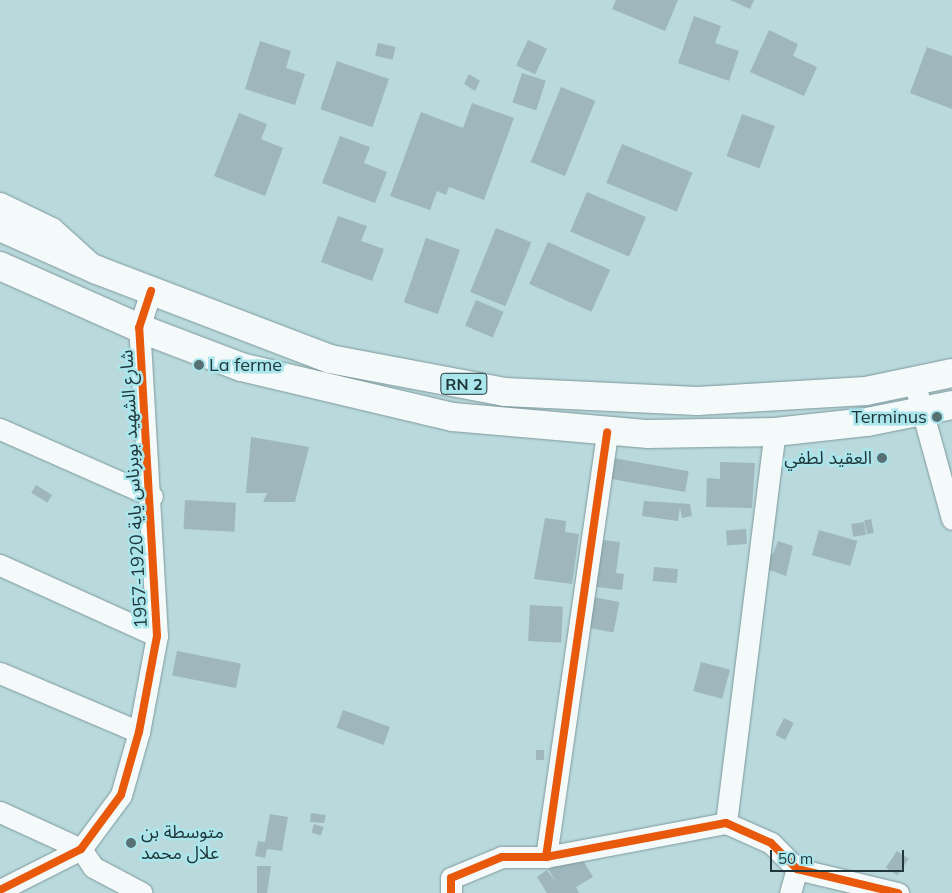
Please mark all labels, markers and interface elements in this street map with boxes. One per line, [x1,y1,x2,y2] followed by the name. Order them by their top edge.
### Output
[116,349,152,629] street label: شارع الشهيد بوبرناس ياية 1920-1957
[209,354,282,376] place label: La ferme
[193,359,205,371] marker: La ferme
[440,370,488,398] road number: RN 2
[851,406,927,428] place label: Terminus
[931,411,943,423] marker: Terminus
[784,447,872,469] place label: العقيد لطفي
[876,452,888,464] marker: العقيد لطفي
[141,822,224,864] place label: متوسطة بن علال محمد
[125,837,137,849] marker: متوسطة بن علال محمد
[772,840,906,872] scale bar
[778,849,813,868] text: 50 m

